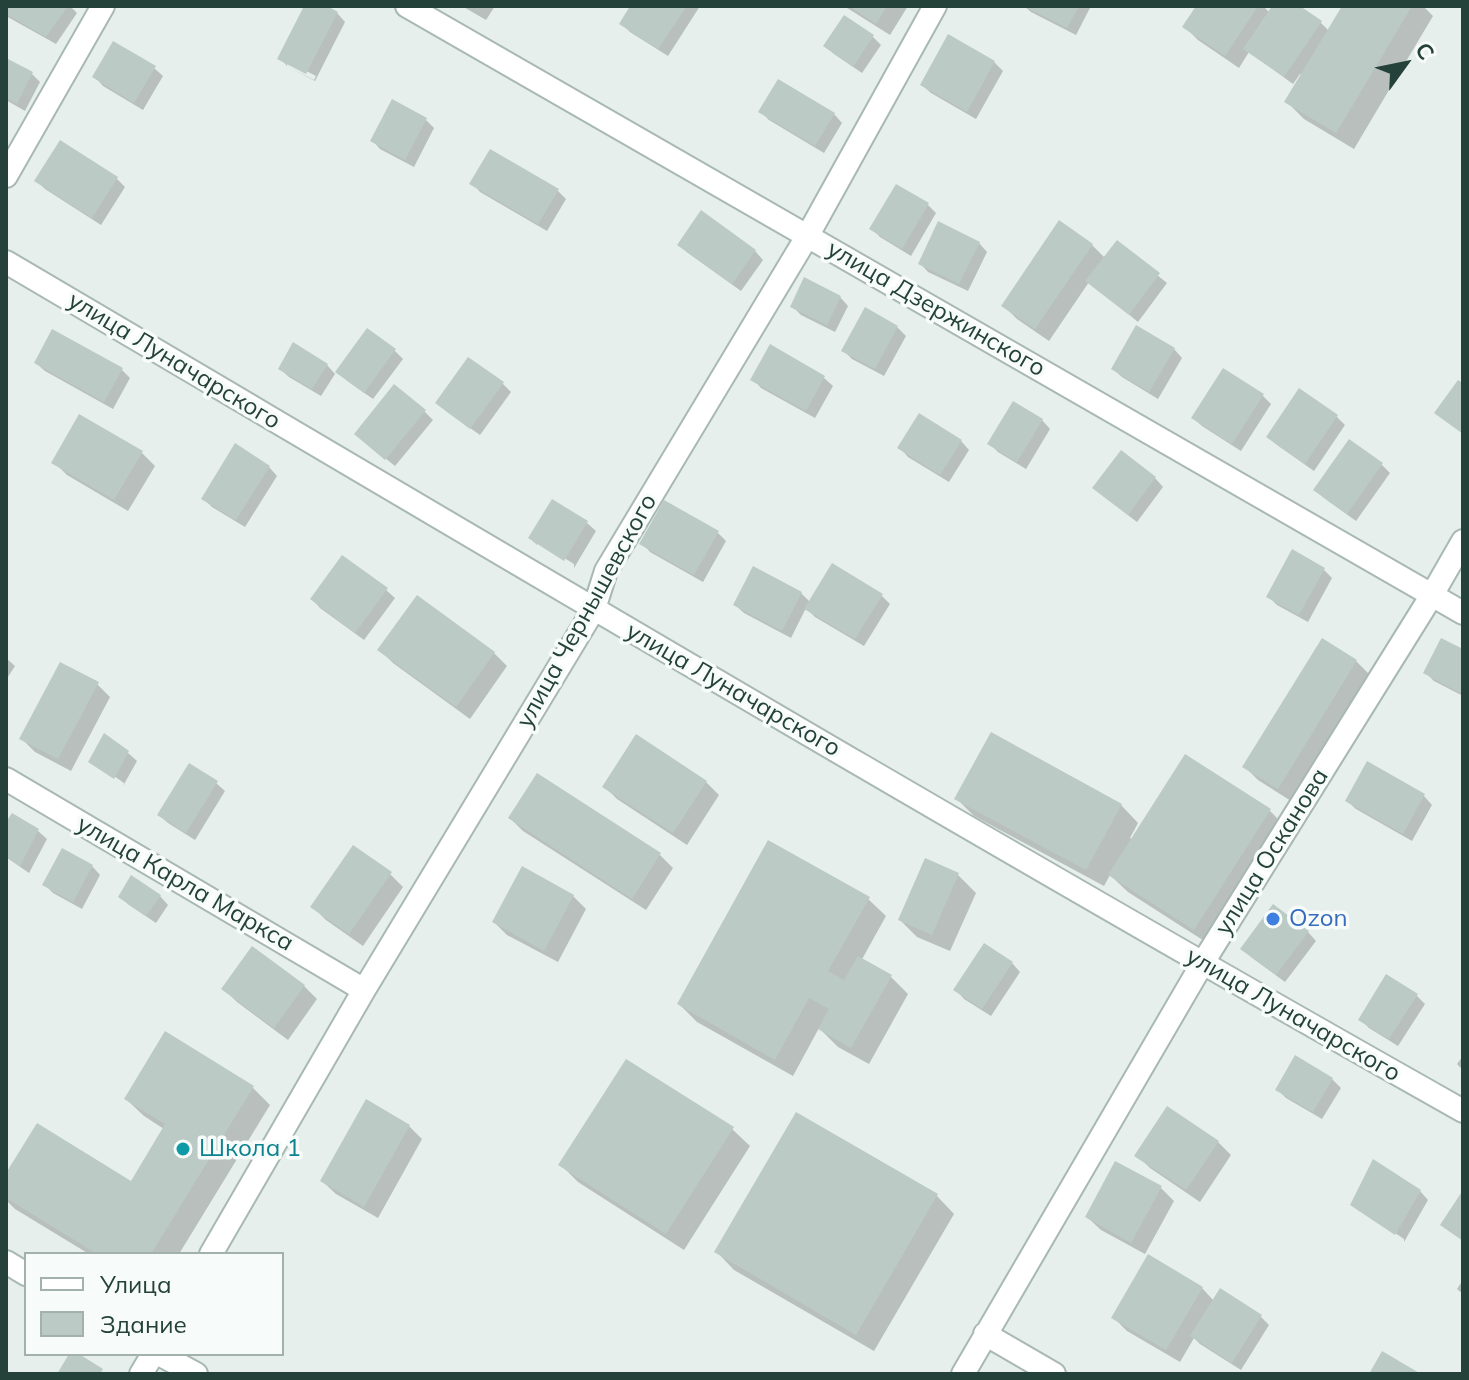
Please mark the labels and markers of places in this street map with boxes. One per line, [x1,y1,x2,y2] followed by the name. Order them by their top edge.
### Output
[1289,905,1348,933] place label: Ozon
[1264,910,1282,928] marker: Ozon
[199,1135,301,1163] place label: Школа 1
[174,1140,192,1158] marker: Школа 1

